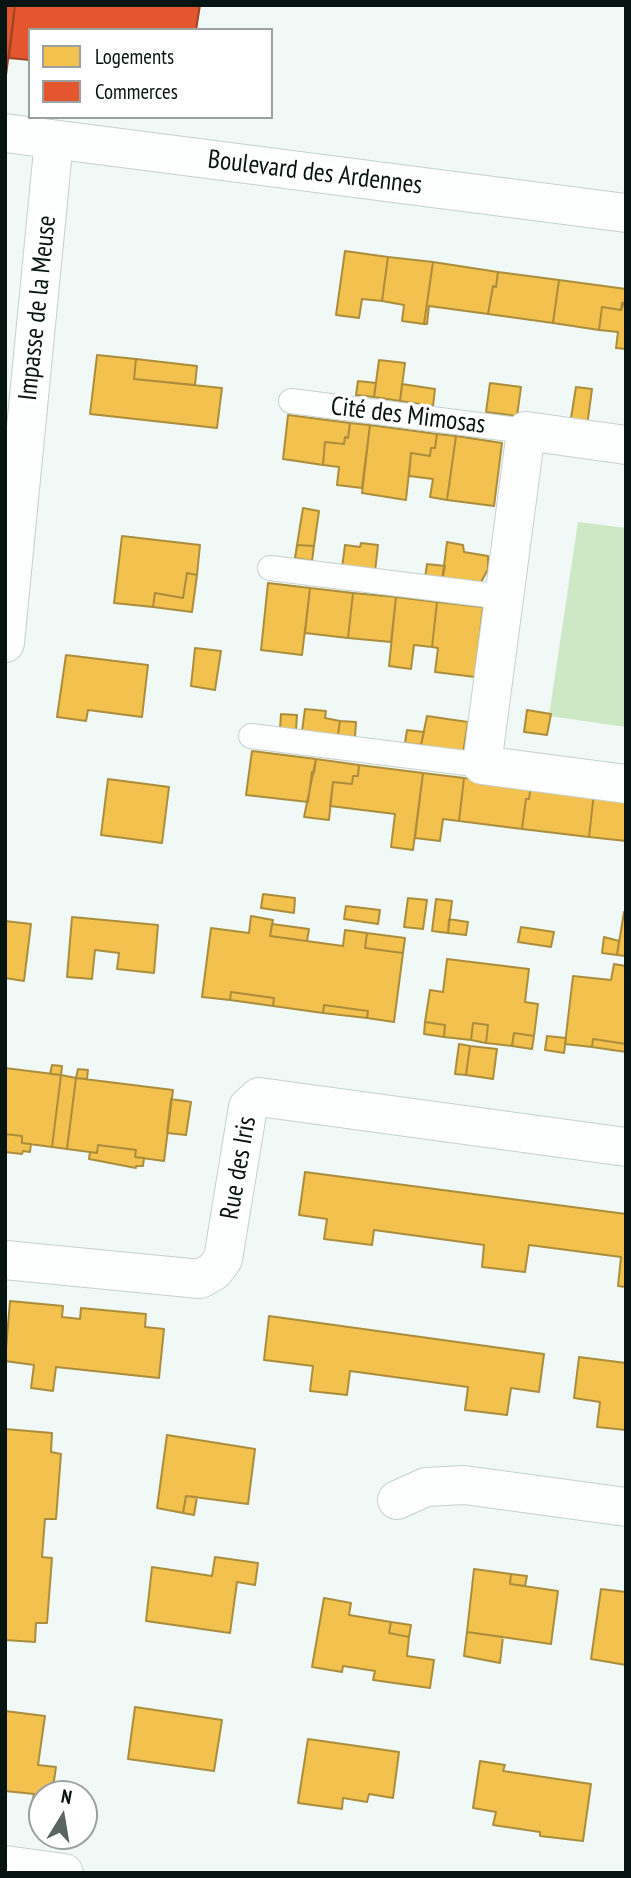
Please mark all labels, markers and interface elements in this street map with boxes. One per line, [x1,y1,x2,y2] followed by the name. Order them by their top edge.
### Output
[28,28,273,119] legend
[95,43,174,70] text: Logements
[95,78,178,105] text: Commerces
[206,144,424,202] street label: Boulevard des Ardennes
[13,214,63,402] street label: Impasse de la Meuse
[329,391,487,441] street label: Cité des Mimosas
[215,1114,263,1222] street label: Rue des Iris
[28,1780,98,1850] north arrow
[59,1784,74,1809] text: N

